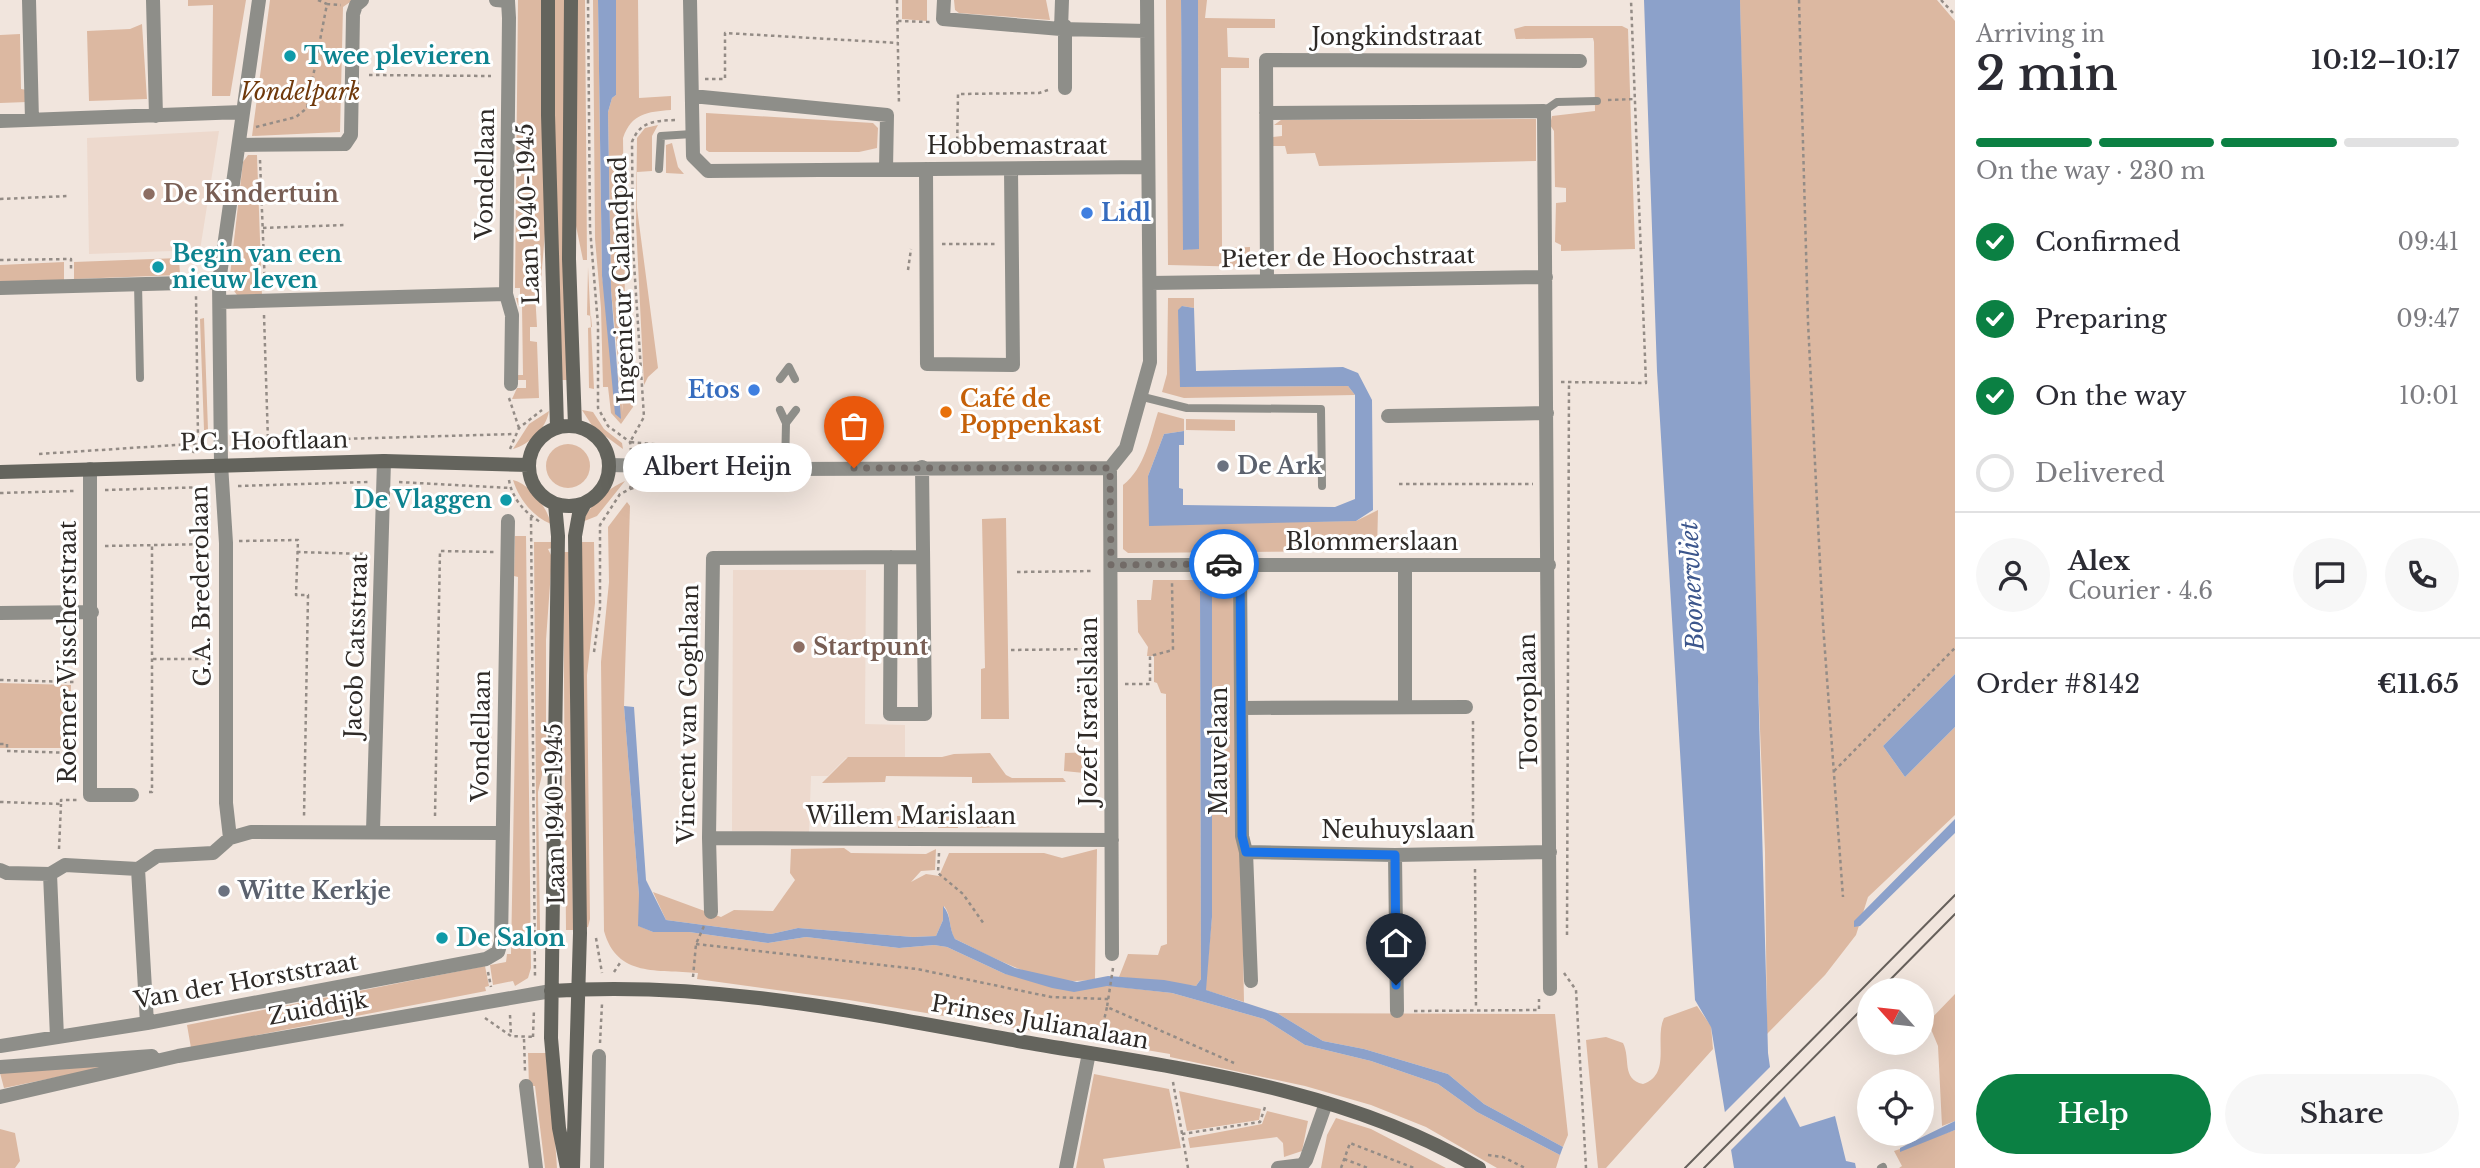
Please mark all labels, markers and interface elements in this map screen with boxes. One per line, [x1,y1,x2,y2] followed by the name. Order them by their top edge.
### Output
[1976,20,2105,48] text: Arriving in
[1309,23,1483,51] street label: Jongkindstraat
[304,42,491,70] place label: Twee plevieren
[2311,44,2459,76] text: 10:12–10:17
[1976,45,2118,102] text: 2 min
[282,48,298,64] marker: Twee plevieren
[240,78,360,106] park label: Vondelpark
[470,108,500,241] street label: Vondellaan
[511,123,545,305] street label: Laan 1940-1945
[927,132,1108,160] street label: Hobbemastraat
[604,156,640,404] street label: Ingenieur Calandpad
[1976,157,2205,185] text: On the way · 230 m
[163,180,339,208] place label: De Kindertuin
[141,186,157,202] marker: De Kindertuin
[1101,199,1151,227] place label: Lidl
[1079,205,1095,221] marker: Lidl
[1976,223,2014,261] icon: check
[2035,226,2180,258] text: Confirmed
[2398,228,2459,256] text: 09:41
[172,240,342,294] place label: Begin van een nieuw leven
[1221,241,1476,273] street label: Pieter de Hoochstraat
[150,259,166,275] marker: Begin van een nieuw leven
[1976,300,2014,338] icon: check
[2035,303,2167,335] text: Preparing
[2396,305,2459,333] text: 09:47
[688,376,740,404] place label: Etos
[1976,377,2014,415] icon: check
[2035,380,2187,412] text: On the way
[746,382,762,398] marker: Etos
[2399,382,2459,410] text: 10:01
[960,385,1102,439] place label: Café de Poppenkast
[824,396,884,468] pin
[938,404,954,420] marker: Café de Poppenkast
[835,407,873,445] icon: bag
[180,426,349,456] street label: P.C. Hooftlaan
[623,444,812,492] callout: Albert Heijn
[1237,452,1323,480] place label: De Ark
[644,453,791,481] text: Albert Heijn
[2035,457,2165,489] text: Delivered
[1215,458,1231,474] marker: De Ark
[185,485,217,687] street label: G.A. Brederolaan
[354,486,492,514] place label: De Vlaggen
[498,492,514,508] marker: De Vlaggen
[54,520,82,784] street label: Roemer Visscherstraat
[1674,521,1710,652] water label: Boonervliet
[1286,528,1459,556] street label: Blommerslaan
[1189,529,1259,599] courier
[1976,538,2050,612] button: person
[2293,538,2367,612] button: chat
[2385,538,2459,612] button: phone
[1205,545,1243,583] icon: car
[2068,545,2130,577] text: Alex
[339,553,373,742] street label: Jacob Catsstraat
[2068,577,2213,605] text: Courier · 4.6
[672,584,704,845] street label: Vincent van Goghlaan
[1075,616,1103,808] street label: Jozef Israëlslaan
[813,633,928,661] place label: Startpunt
[1513,633,1543,769] street label: Tooroplaan
[791,639,807,655] marker: Startpunt
[1976,668,2140,700] text: Order #8142
[2377,668,2459,700] text: €11.65
[466,670,496,803] street label: Vondellaan
[1205,686,1233,815] street label: Mauvelaan
[539,723,571,905] street label: Laan 1940-1945
[805,802,1016,830] street label: Willem Marislaan
[1321,816,1475,844] street label: Neuhuyslaan
[237,877,391,905] place label: Witte Kerkje
[216,883,232,899] marker: Witte Kerkje
[1366,913,1426,985] pin
[456,924,566,952] place label: De Salon
[1377,924,1415,962] icon: home
[434,930,450,946] marker: De Salon
[131,947,360,1015] street label: Van der Horststraat
[1857,978,1934,1055] north arrow
[1857,978,1934,1146] map controls
[266,985,371,1031] street label: Zuiddijk
[929,989,1151,1055] street label: Prinses Julianalaan
[1857,1069,1934,1146] button: locate
[1976,1074,2211,1154] button: Help
[2225,1074,2459,1154] button: Share

